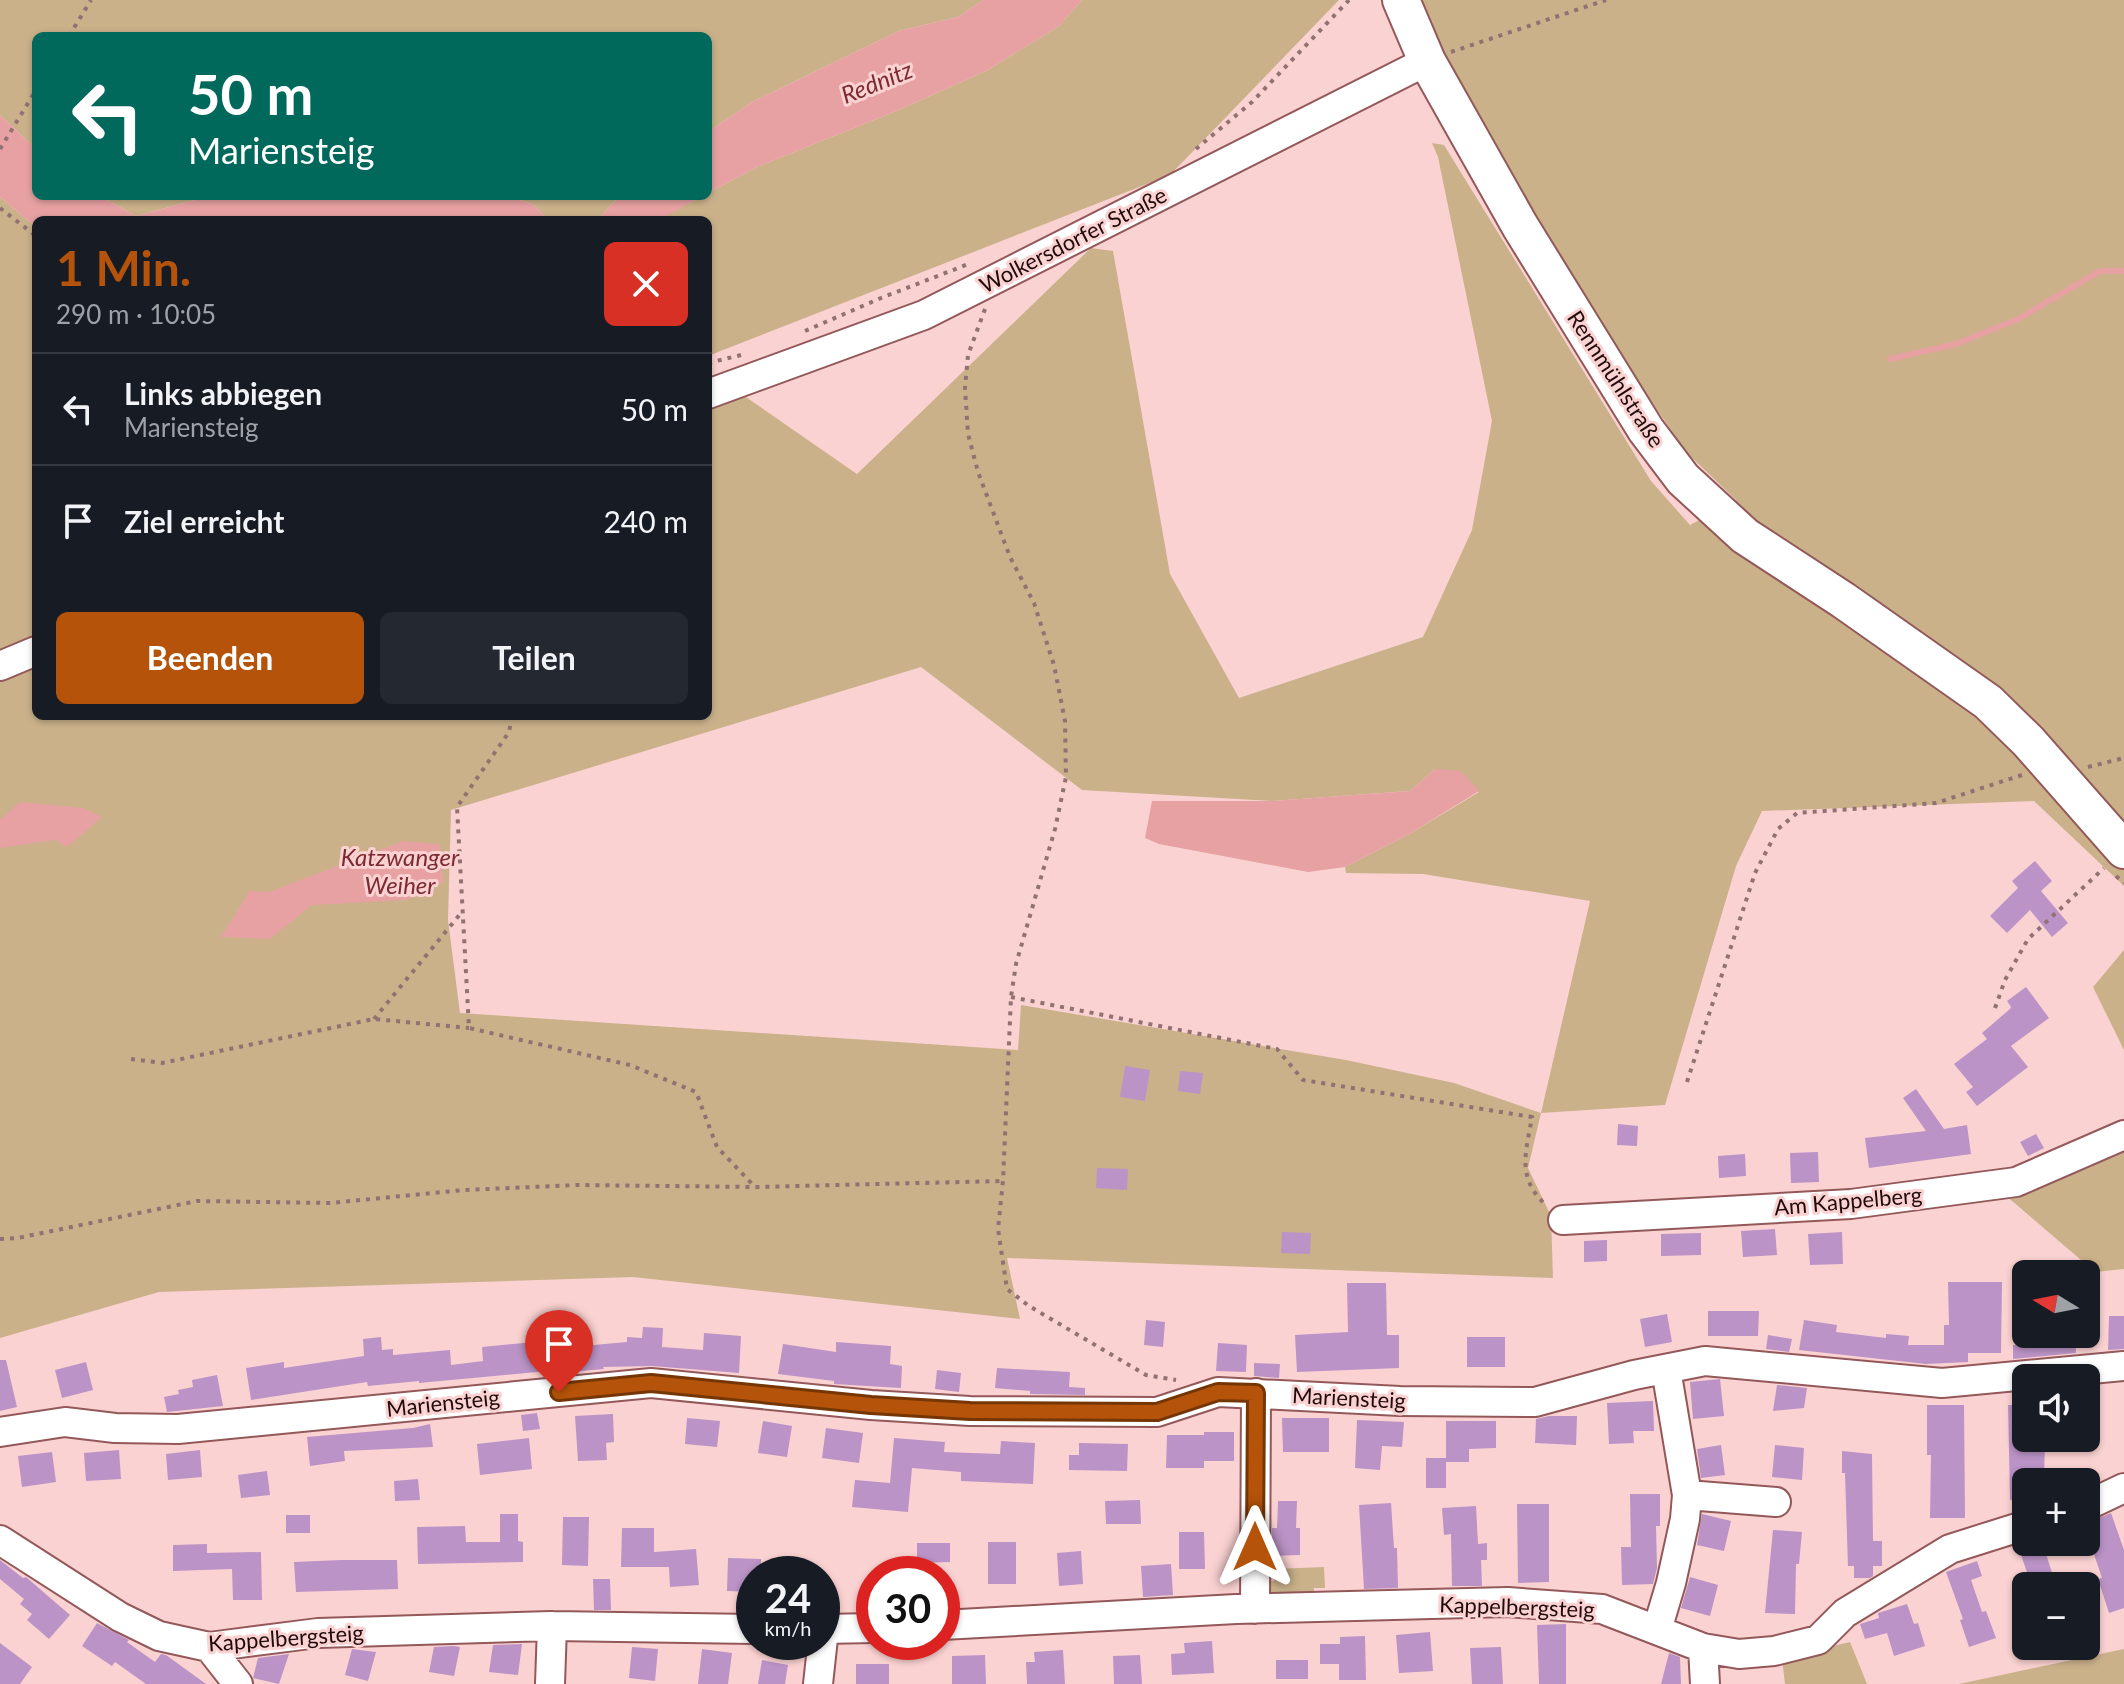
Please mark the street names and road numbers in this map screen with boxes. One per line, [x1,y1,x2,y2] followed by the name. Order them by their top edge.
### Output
[975,181,1171,298] street label: Wolkersdorfer Straße
[1562,305,1671,452] street label: Rennmühlstraße
[1773,1181,1923,1220] street label: Am Kappelberg
[1291,1381,1407,1414] street label: Mariensteig
[385,1383,501,1422] street label: Mariensteig
[1439,1590,1595,1623] street label: Kappelbergsteig
[207,1619,365,1656] street label: Kappelbergsteig

